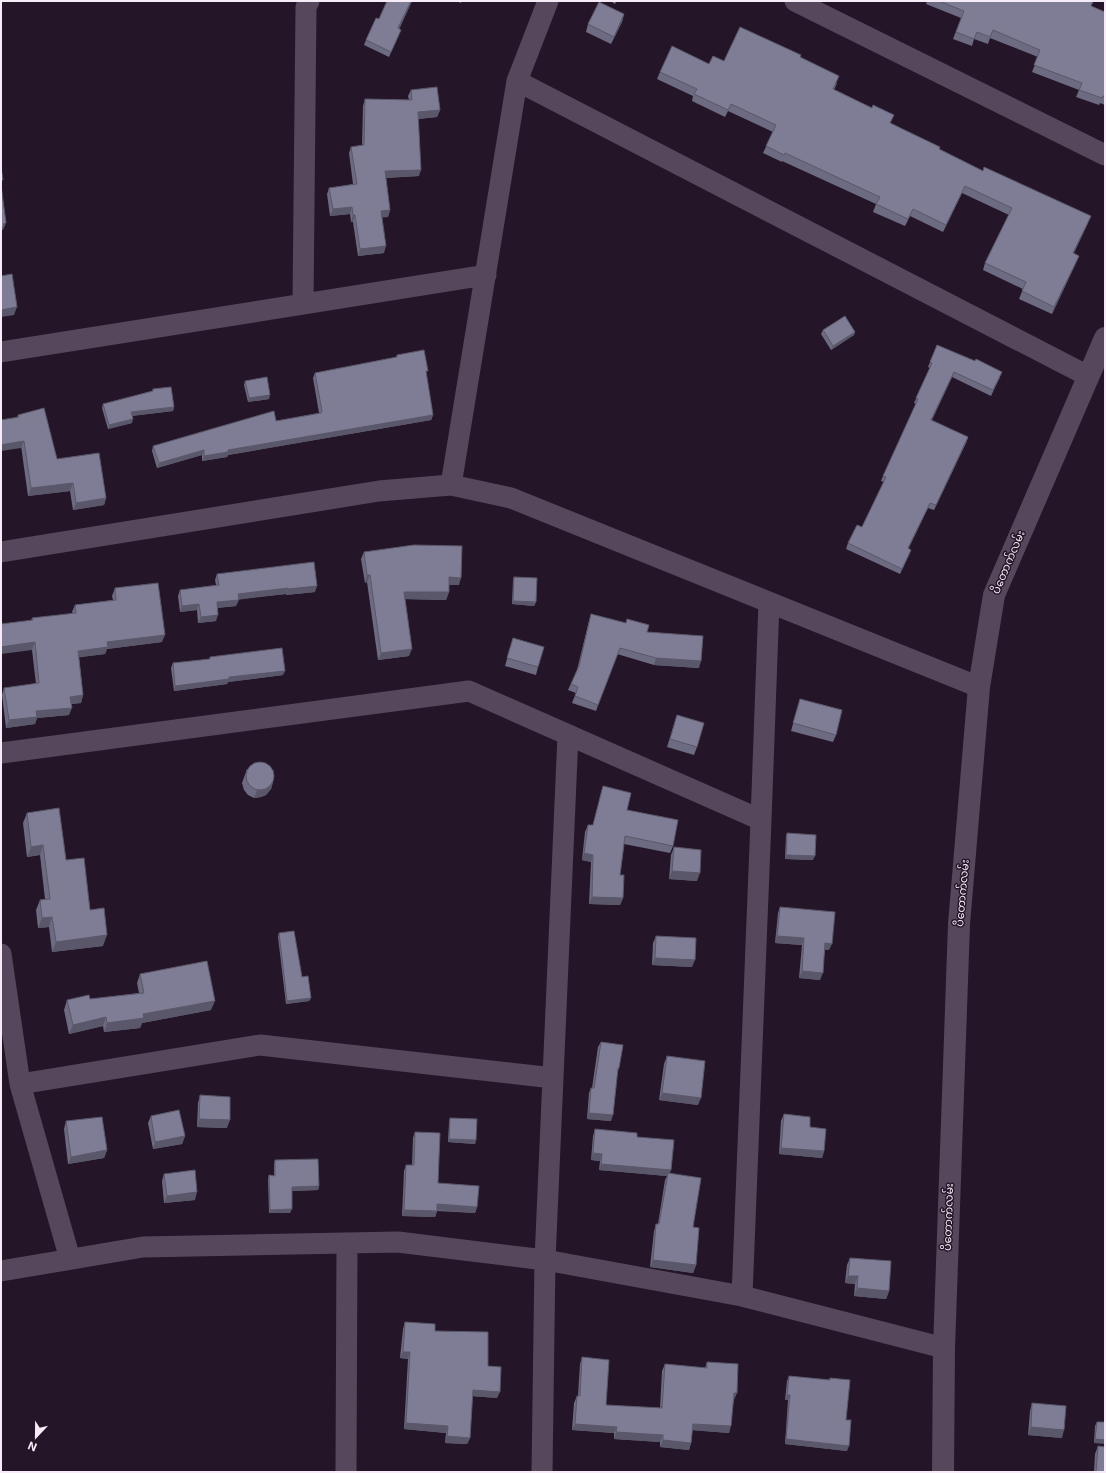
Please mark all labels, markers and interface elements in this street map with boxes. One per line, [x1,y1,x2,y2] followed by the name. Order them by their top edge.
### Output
[988,528,1028,596] street label: ပိတောက်လမ်း
[952,859,972,927] street label: ပိတောက်လမ်း
[940,1183,956,1251] street label: ပိတောက်လမ်း
[16,1417,56,1457] north arrow
[26,1438,39,1454] text: N

